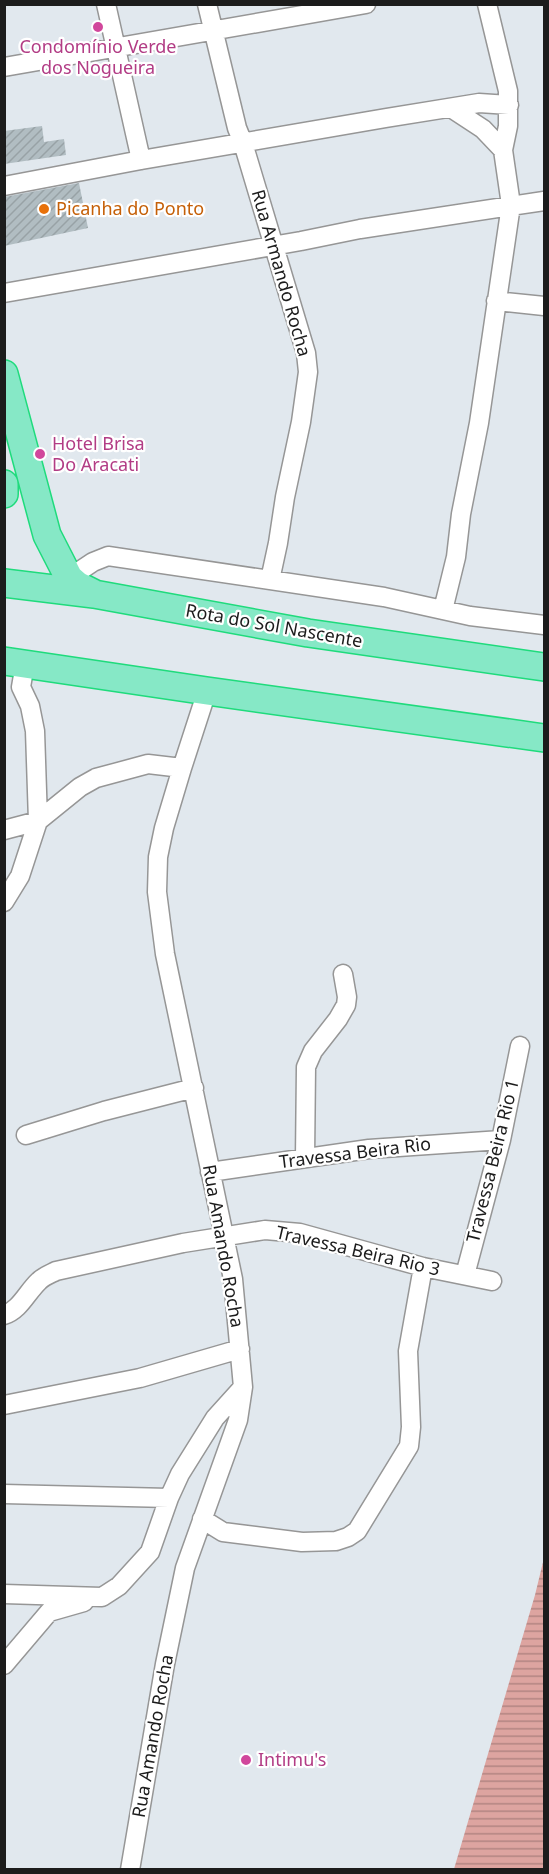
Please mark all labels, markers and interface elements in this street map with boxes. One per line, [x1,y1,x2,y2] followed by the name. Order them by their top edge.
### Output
[91,20,105,34] marker: Condomínio Verde dos Nogueira
[19,34,177,79] place label: Condomínio Verde dos Nogueira
[247,186,317,359] street label: Rua Armando Rocha
[56,196,204,220] place label: Picanha do Ponto
[37,202,51,216] marker: Picanha do Ponto
[52,431,145,476] place label: Hotel Brisa Do Aracati
[33,447,47,461] marker: Hotel Brisa Do Aracati
[184,598,364,652] street label: Rota do Sol Nascente
[460,1077,524,1245] street label: Travessa Beira Rio 1
[278,1131,432,1173] street label: Travessa Beira Rio
[198,1162,250,1329] street label: Rua Amando Rocha
[274,1219,443,1281] street label: Travessa Beira Rio 3
[126,1652,178,1819] street label: Rua Amando Rocha
[258,1747,326,1771] place label: Intimu's
[239,1753,253,1767] marker: Intimu's

